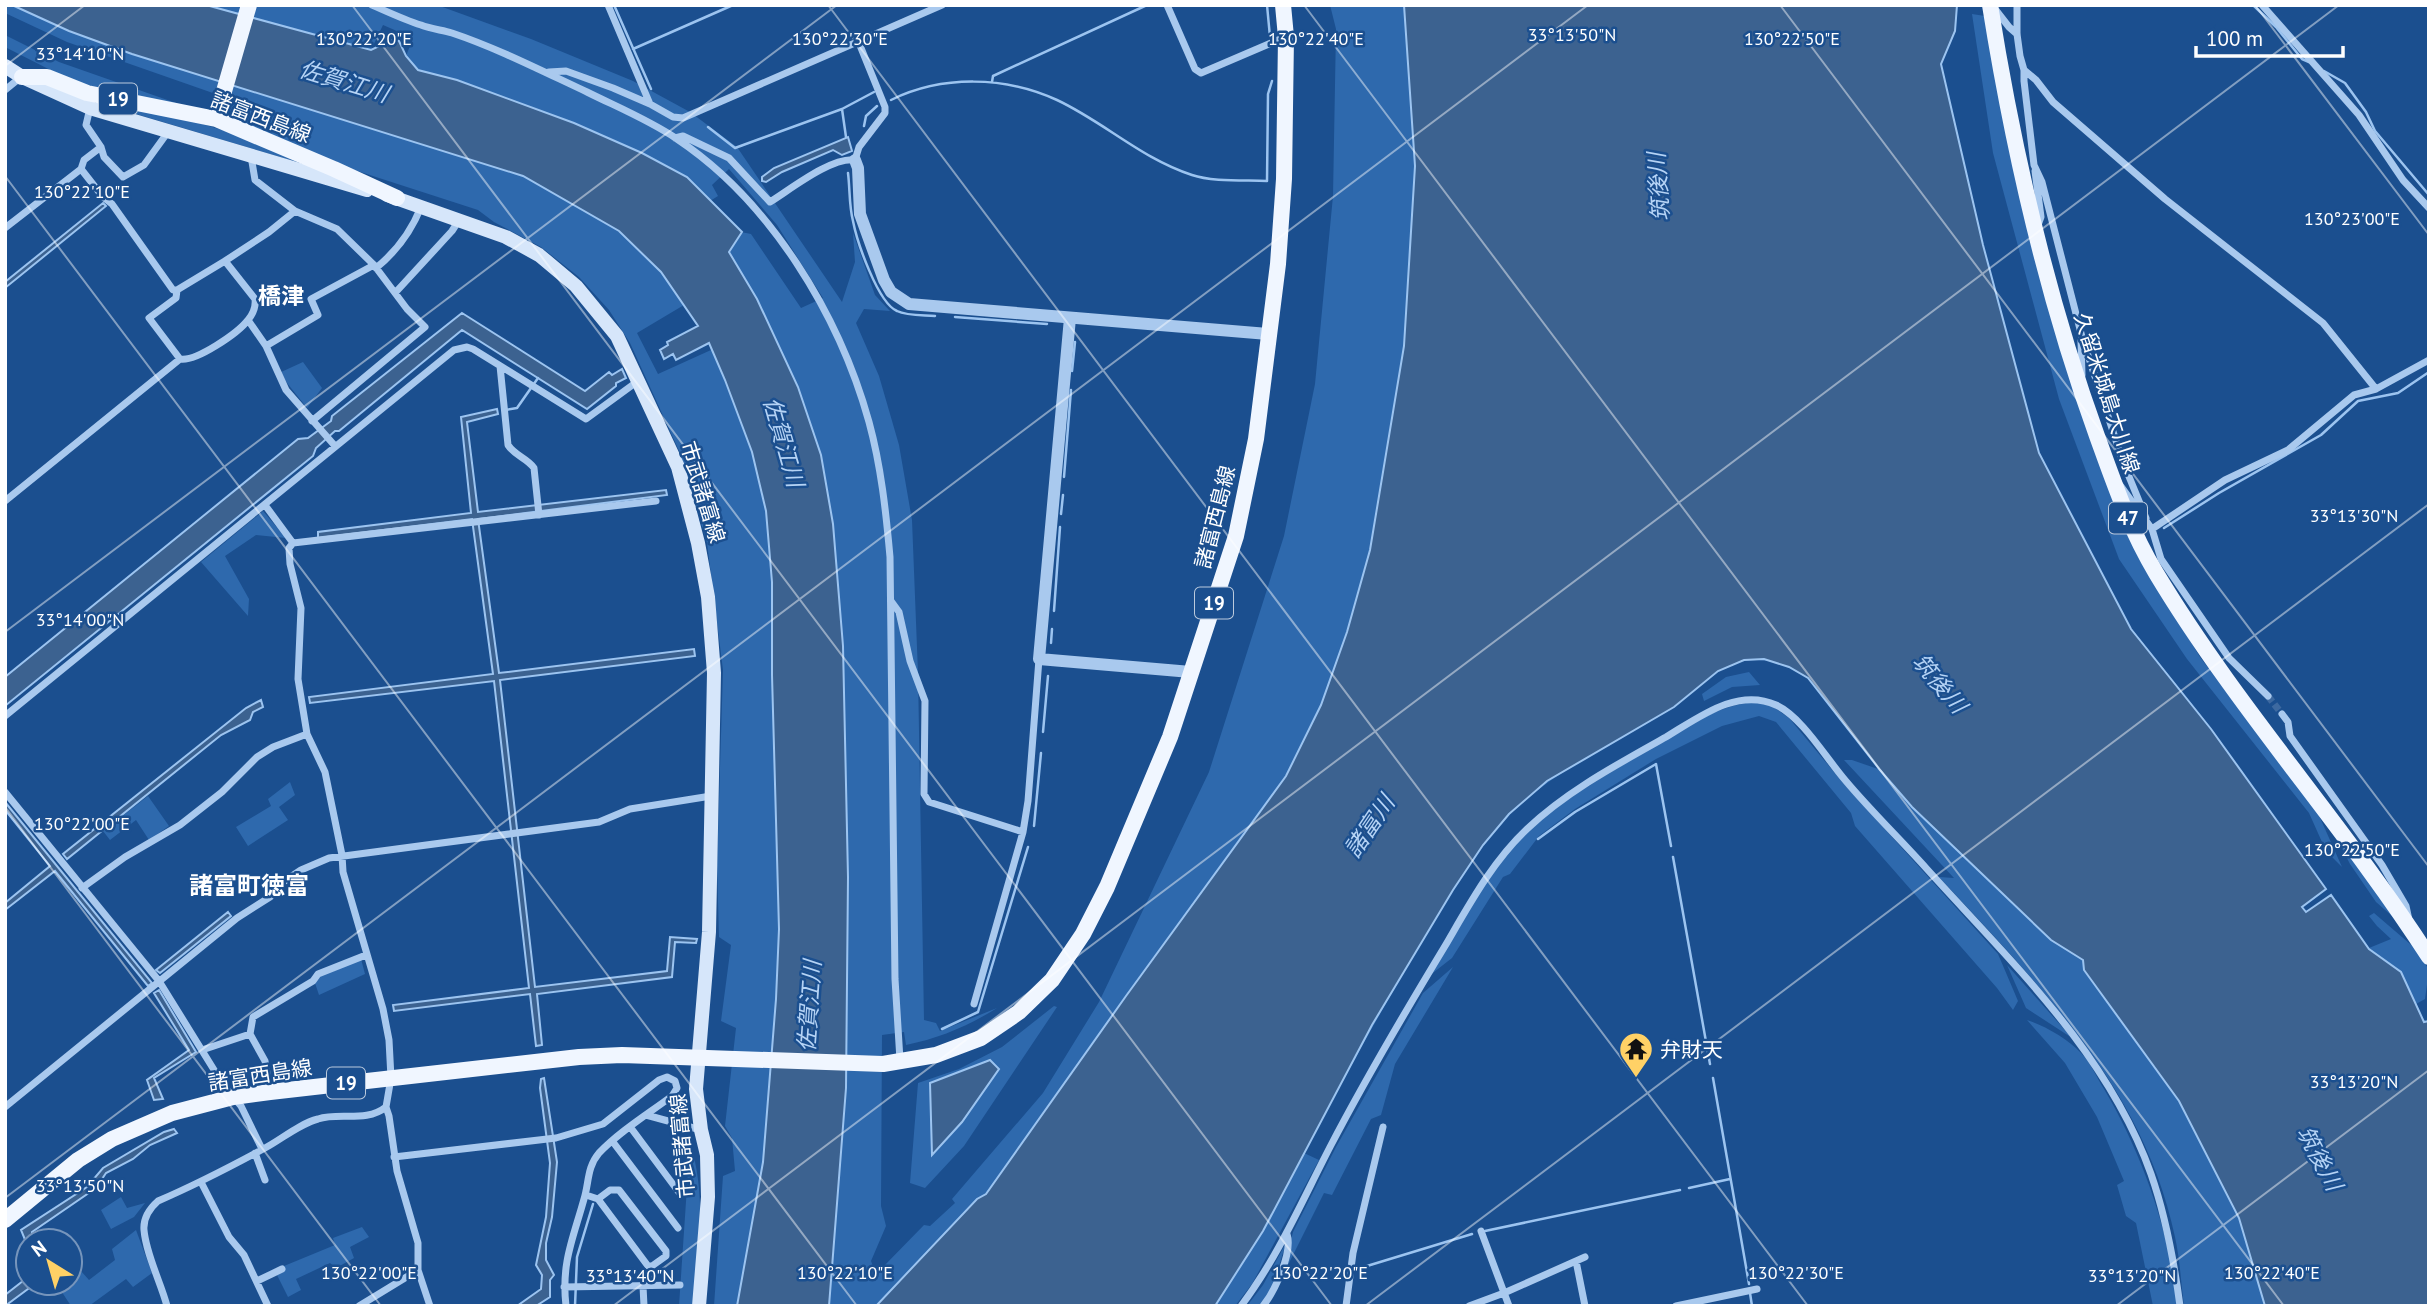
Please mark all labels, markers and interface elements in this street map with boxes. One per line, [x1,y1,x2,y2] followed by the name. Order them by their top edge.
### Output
[2196,14,2343,58] scale bar
[1528,23,1616,46] text: 33°13'50"N
[2206,25,2263,52] text: 100 m
[316,27,412,50] text: 130°22'20"E
[792,27,888,50] text: 130°22'30"E
[1268,27,1364,50] text: 130°22'40"E
[1744,27,1840,50] text: 130°22'50"E
[36,42,124,65] text: 33°14'10"N
[296,54,395,109] water label: 佐賀江川
[99,83,137,114] road number: 19
[207,86,315,148] street label: 諸富西島線
[1641,149,1675,222] water label: 筑後川
[34,180,130,203] text: 130°22'10"E
[2304,207,2400,230] text: 130°23'00"E
[258,281,304,310] district label: 橋津
[2068,309,2146,477] street label: 久留米城島大川線
[757,394,811,493] water label: 佐賀江川
[675,438,731,546] street label: 市武諸富線
[1189,463,1241,571] street label: 諸富西島線
[2109,503,2147,534] road number: 47
[2310,504,2398,527] text: 33°13'30"N
[1195,588,1233,618] road number: 19
[36,608,124,631] text: 33°14'00"N
[1907,647,1975,721] water label: 筑後川
[1338,787,1402,863] water label: 諸富川
[34,812,130,835] text: 130°22'00"E
[2304,838,2400,861] text: 130°22'50"E
[189,870,309,901] district label: 諸富町徳富
[791,956,827,1053] water label: 佐賀江川
[1617,1030,1655,1079] temple icon: 弁財天
[1660,1036,1723,1063] place label: 弁財天
[206,1053,314,1097] street label: 諸富西島線
[327,1068,365,1098] road number: 19
[2310,1070,2398,1093] text: 33°13'20"N
[664,1093,700,1199] street label: 市武諸富線
[2291,1121,2350,1198] water label: 筑後川
[36,1174,124,1197] text: 33°13'50"N
[14,1227,84,1297] north arrow
[27,1235,51,1262] text: N
[321,1261,417,1284] text: 130°22'00"E
[797,1261,893,1284] text: 130°22'10"E
[1272,1261,1368,1284] text: 130°22'20"E
[1748,1261,1844,1284] text: 130°22'30"E
[2224,1261,2320,1284] text: 130°22'40"E
[586,1264,674,1287] text: 33°13'40"N
[2088,1264,2176,1287] text: 33°13'20"N

